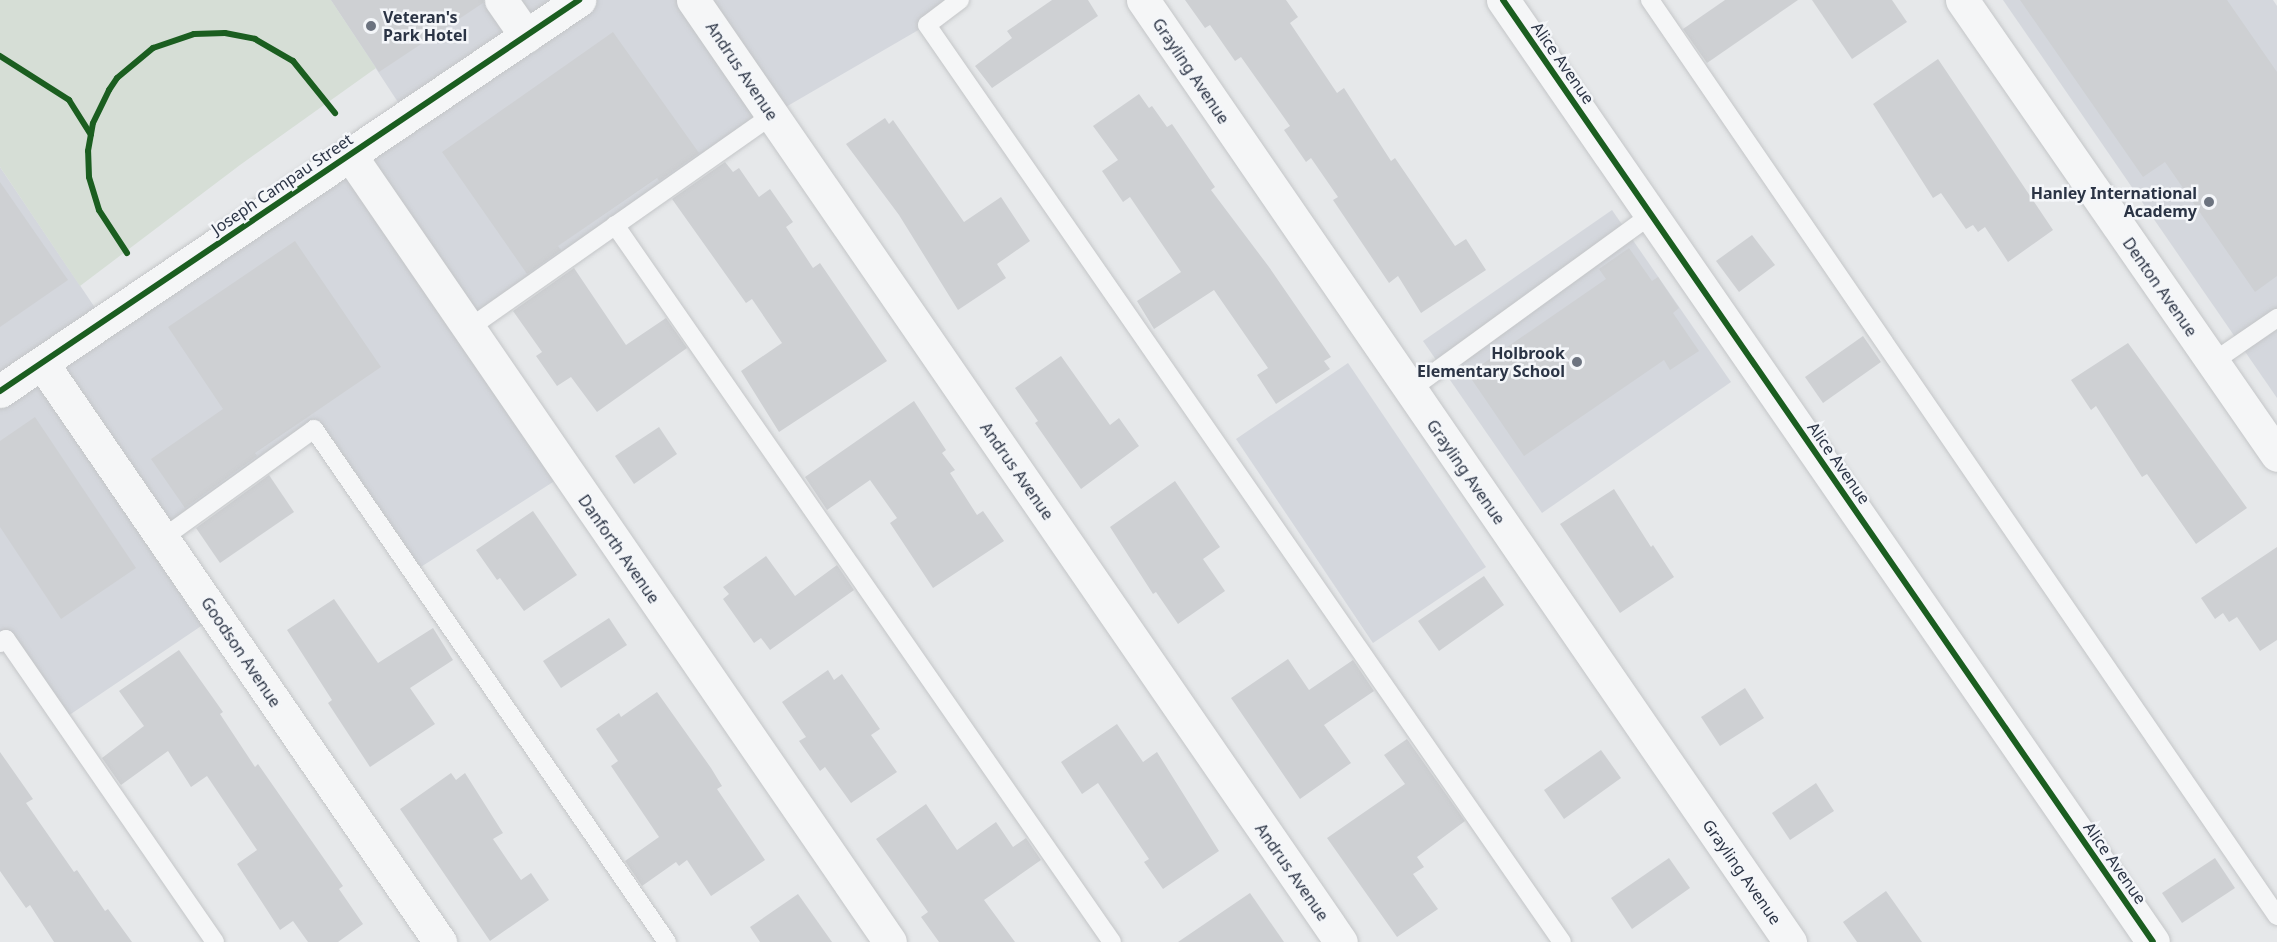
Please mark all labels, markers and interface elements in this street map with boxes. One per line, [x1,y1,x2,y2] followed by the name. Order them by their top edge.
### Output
[383,7,467,45] place label: Veteran's Park Hotel
[1149,14,1233,128] street label: Grayling Avenue
[702,18,782,124] street label: Andrus Avenue
[1528,18,1598,108] street label: Alice Avenue
[364,19,378,33] marker: Veteran's Park Hotel
[208,130,356,238] street label: Joseph Campau Street
[2031,183,2197,221] place label: Hanley International Academy
[2202,195,2216,209] marker: Hanley International Academy
[2119,234,2201,340] street label: Denton Avenue
[1417,343,1565,381] place label: Holbrook Elementary School
[1570,355,1584,369] marker: Holbrook Elementary School
[1423,416,1509,528] street label: Grayling Avenue
[1804,418,1874,508] street label: Alice Avenue
[976,419,1058,523] street label: Andrus Avenue
[574,491,664,607] street label: Danforth Avenue
[197,593,285,711] street label: Goodson Avenue
[1699,816,1785,928] street label: Grayling Avenue
[2080,818,2150,908] street label: Alice Avenue
[1251,820,1333,924] street label: Andrus Avenue

